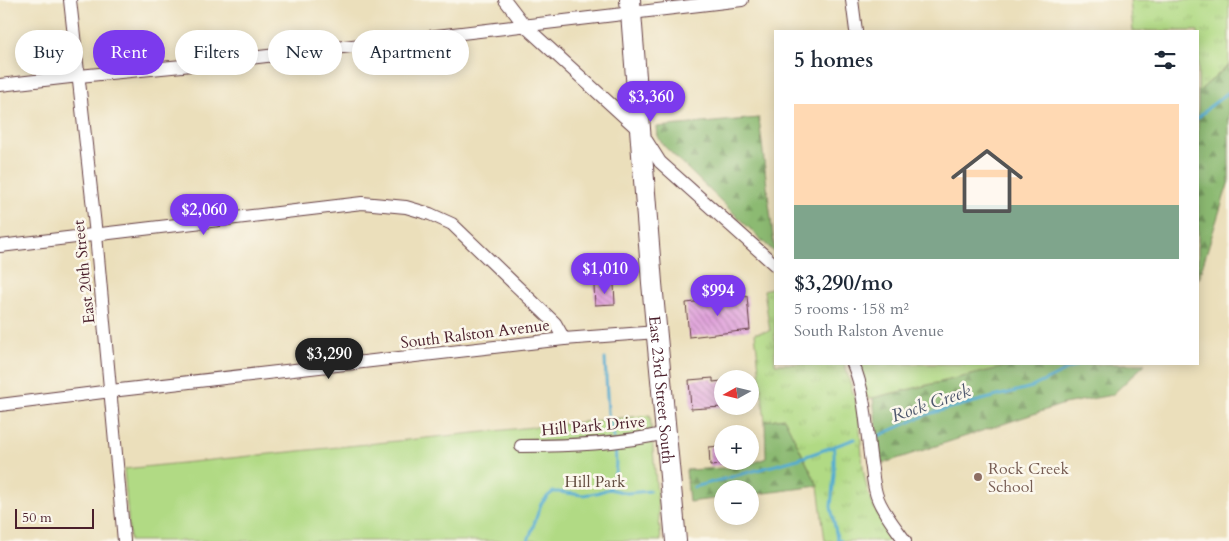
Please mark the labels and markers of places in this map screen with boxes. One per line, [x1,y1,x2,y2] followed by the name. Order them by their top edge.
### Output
[610,80,692,123] pin: $3,360
[163,194,245,236] pin: $2,060
[564,252,646,295] pin: $1,010
[688,274,748,317] pin: $994
[288,338,370,380] pin: $3,290
[988,458,1069,498] place label: Rock Creek School
[972,471,984,483] marker: Rock Creek School

